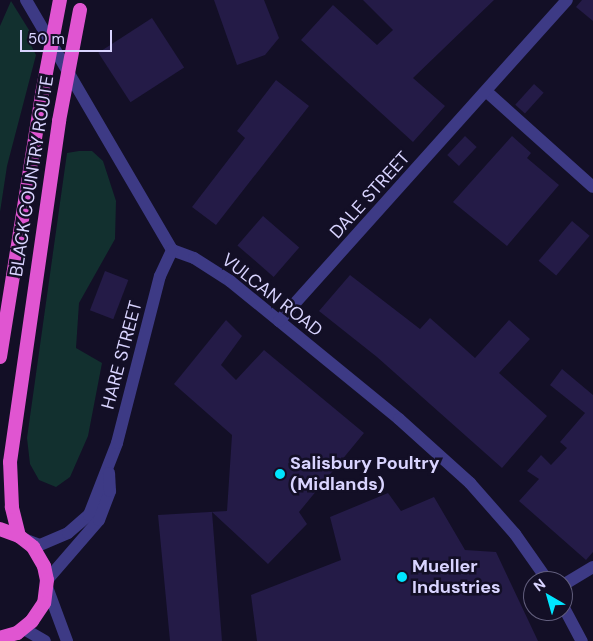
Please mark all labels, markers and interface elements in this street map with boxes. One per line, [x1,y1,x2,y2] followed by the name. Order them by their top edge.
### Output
[22,20,115,52] scale bar
[28,29,65,49] text: 50 m
[5,74,59,278] street label: BLACK COUNTRY ROUTE
[325,147,415,243] street label: DALE STREET
[217,249,327,341] street label: VULCAN ROAD
[97,298,147,412] street label: HARE STREET
[290,453,440,496] place label: Salisbury Poultry (Midlands)
[274,468,286,480] marker: Salisbury Poultry (Midlands)
[412,556,501,598] place label: Mueller Industries
[396,571,408,583] marker: Mueller Industries
[523,571,573,621] north arrow
[530,575,549,595] text: N

